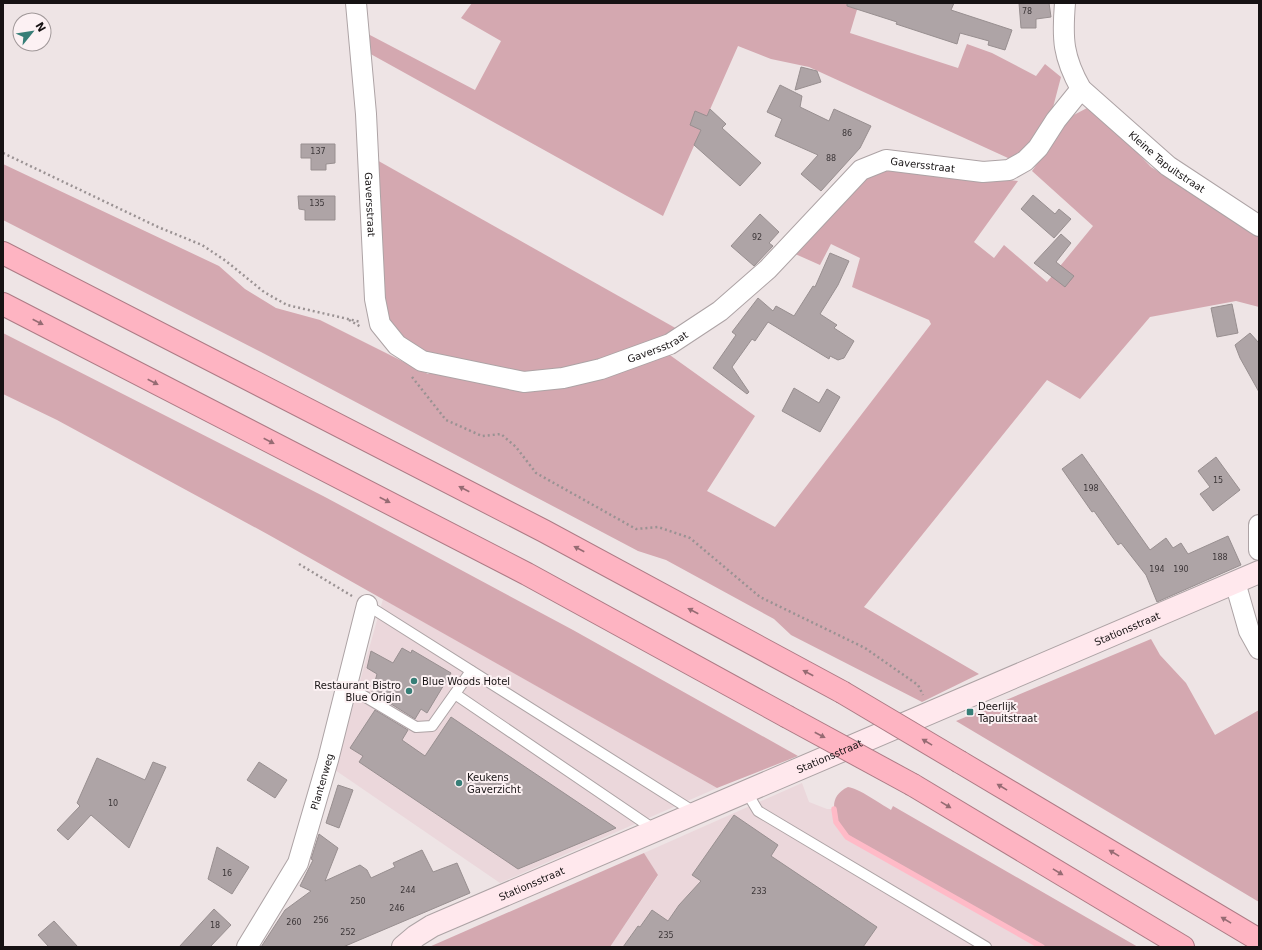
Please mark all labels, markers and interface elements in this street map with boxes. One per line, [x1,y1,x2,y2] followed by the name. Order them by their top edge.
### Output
[1022,7,1032,16] house number: 78
[12,12,52,52] north arrow
[32,20,48,34] text: N
[842,129,852,138] house number: 86
[1127,129,1207,194] street label: Kleine Tapuitstraat
[310,147,326,156] house number: 137
[826,154,836,163] house number: 88
[890,155,956,174] street label: Gaversstraat
[363,172,377,237] street label: Gaversstraat
[309,199,325,208] house number: 135
[752,233,762,242] house number: 92
[32,319,43,325] one-way arrow
[626,328,690,365] street label: Gaversstraat
[148,378,159,385] one-way arrow
[263,438,275,444] one-way arrow
[1213,476,1223,485] house number: 15
[1083,484,1099,493] house number: 198
[458,486,469,493] one-way arrow
[379,497,390,504] one-way arrow
[573,546,585,553] one-way arrow
[1212,553,1228,562] house number: 188
[1149,565,1165,574] house number: 194
[1173,565,1189,574] house number: 190
[687,608,699,615] one-way arrow
[1093,610,1162,647] street label: Stationsstraat
[802,670,813,677] one-way arrow
[409,676,419,686] marker: Blue Woods Hotel
[422,676,510,687] place label: Blue Woods Hotel
[314,680,401,703] place label: Restaurant Bistro Blue Origin
[404,686,414,696] marker: Restaurant Bistro Blue Origin
[977,701,1037,724] place label: Deerlijk Tapuitstraat
[965,707,975,717] marker: Deerlijk Tapuitstraat
[814,731,826,738] one-way arrow
[795,737,864,775] street label: Stationsstraat
[921,738,933,745] one-way arrow
[308,752,335,811] street label: Plantenweg
[467,772,521,795] place label: Keukens Gaverzicht
[454,778,464,788] marker: Keukens Gaverzicht
[996,783,1008,790] one-way arrow
[108,799,118,808] house number: 10
[940,801,952,808] one-way arrow
[1108,850,1120,857] one-way arrow
[497,865,566,902] street label: Stationsstraat
[1052,868,1064,875] one-way arrow
[222,869,232,878] house number: 16
[400,886,416,895] house number: 244
[751,887,767,896] house number: 233
[350,897,366,906] house number: 250
[389,904,405,913] house number: 246
[313,916,329,925] house number: 256
[1220,916,1231,923] one-way arrow
[286,918,302,927] house number: 260
[210,921,220,930] house number: 18
[340,928,356,937] house number: 252
[658,931,674,940] house number: 235

